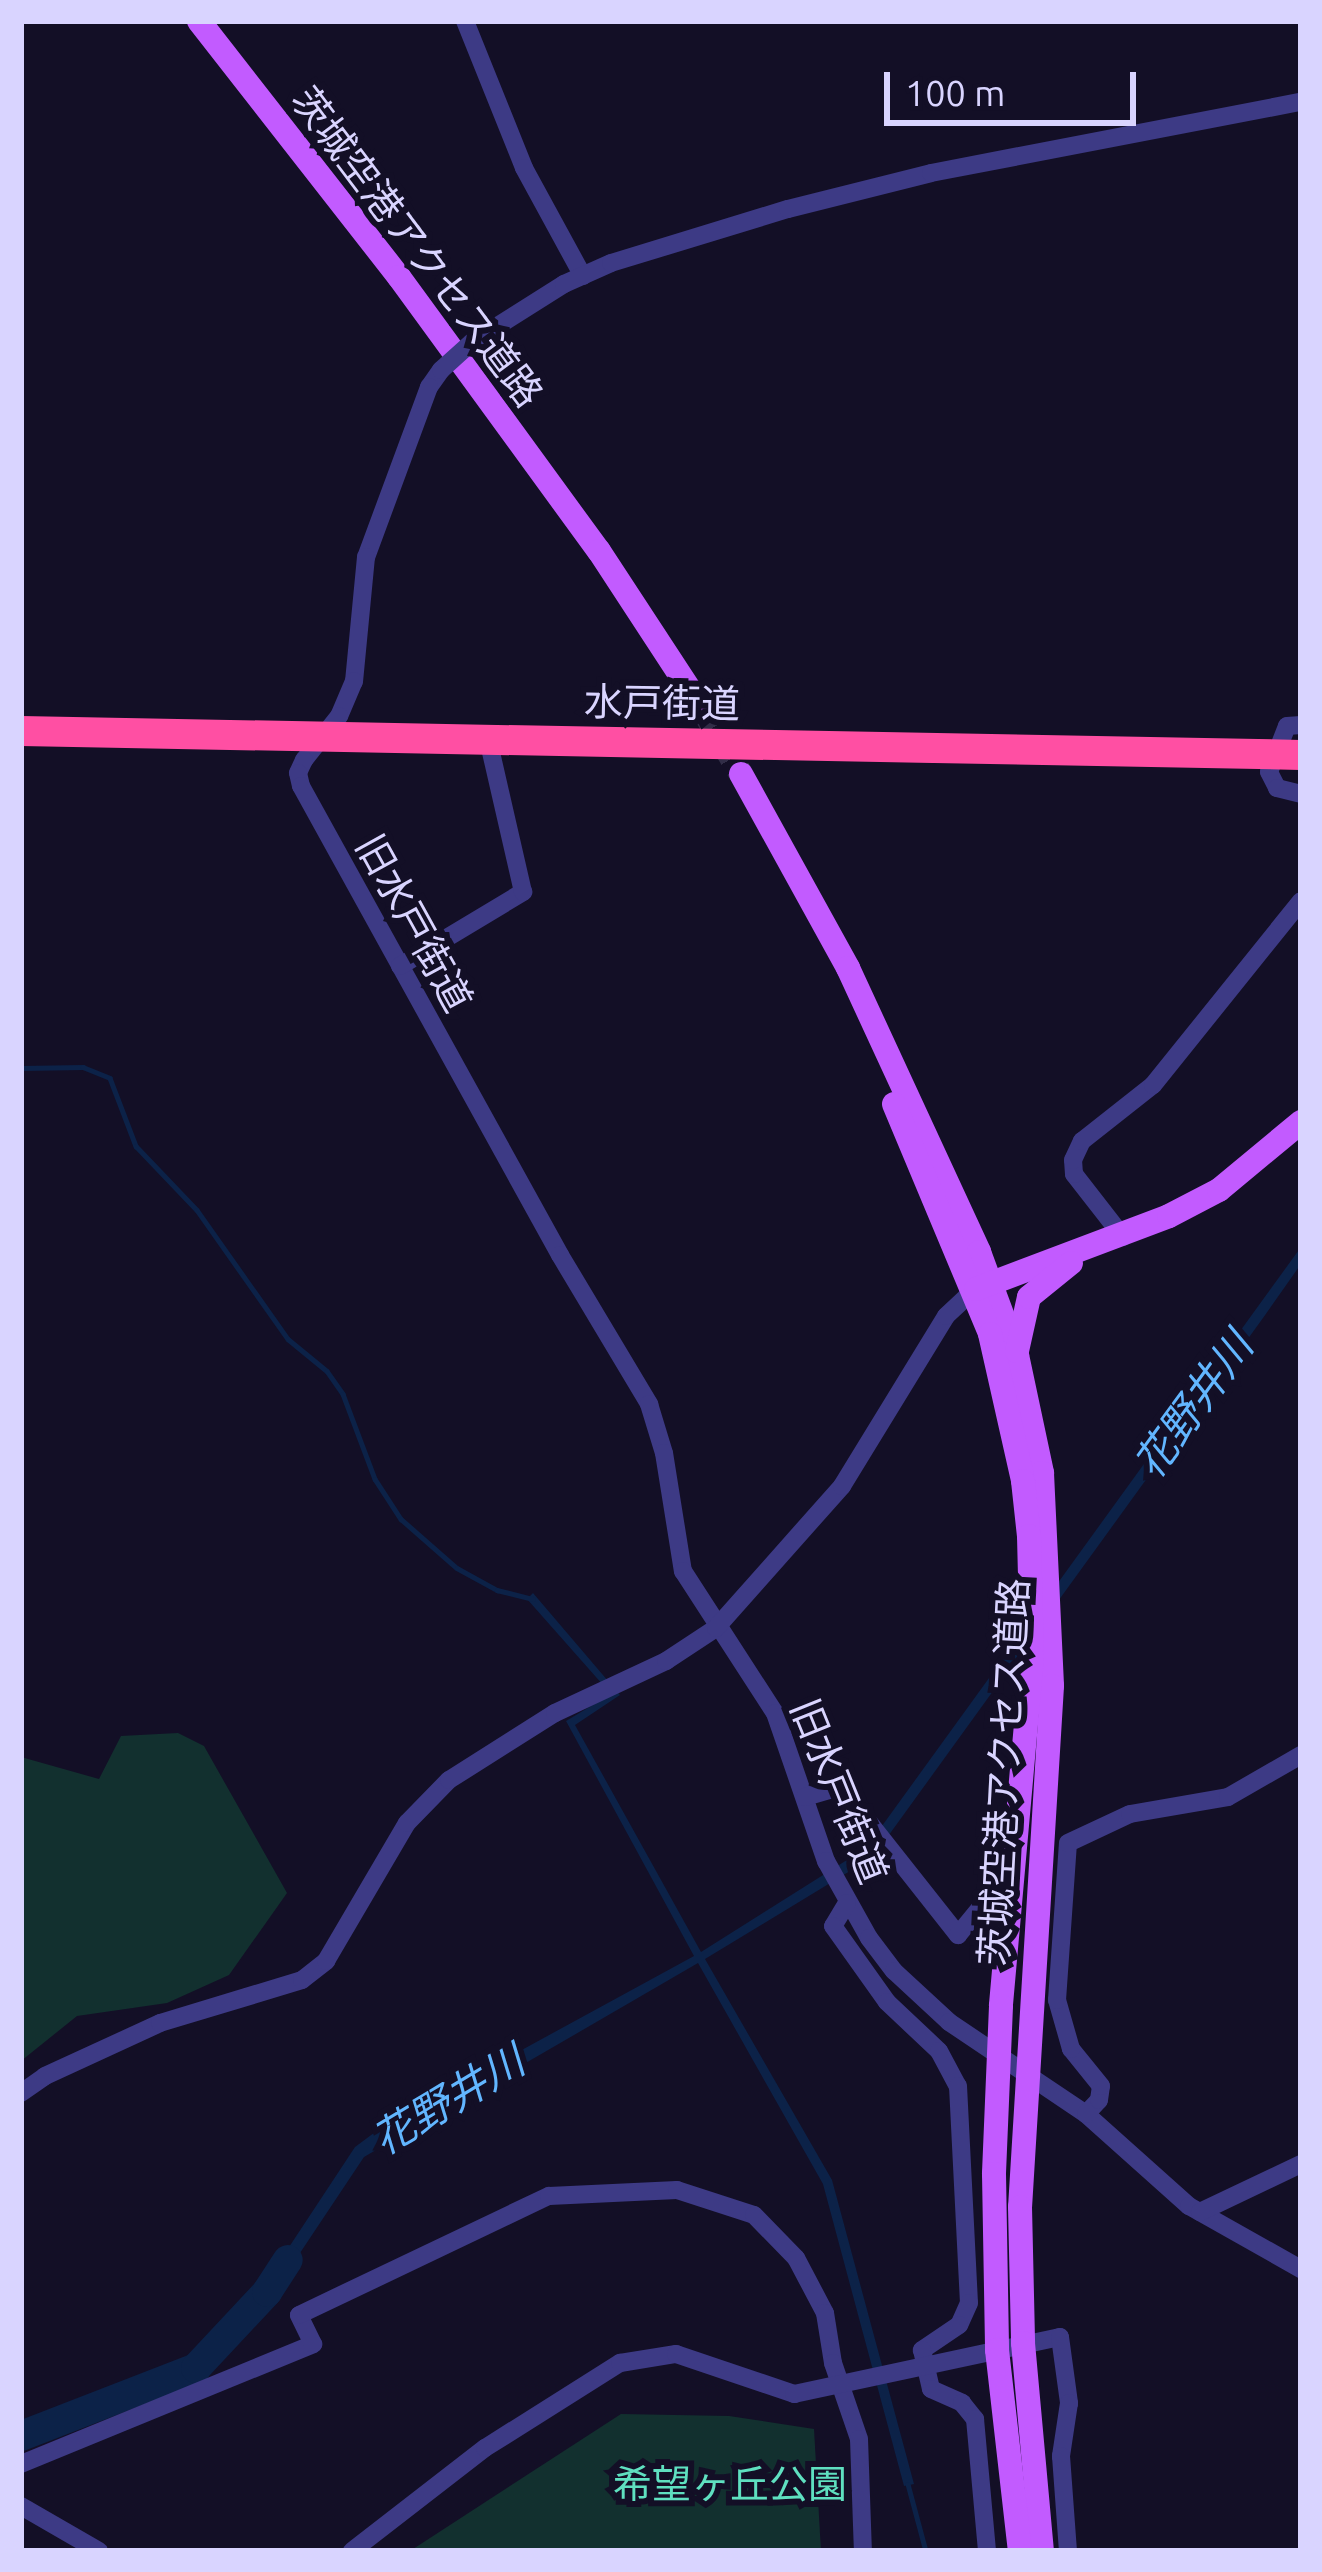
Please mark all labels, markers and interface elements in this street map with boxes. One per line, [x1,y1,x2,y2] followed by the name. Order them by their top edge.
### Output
[890,48,1142,122] scale bar
[905,72,1005,113] text: 100 m
[281,77,553,417] street label: 茨城空港アクセス道路
[584,678,740,728] street label: 水戸街道
[346,826,482,1020] street label: 旧水戸街道
[1123,1322,1263,1488] water label: 花野井川
[970,1576,1038,1968] street label: 茨城空港アクセス道路
[781,1692,897,1890] street label: 旧水戸街道
[363,2035,533,2165] water label: 花野井川
[613,2461,847,2507] park label: 希望ヶ丘公園

